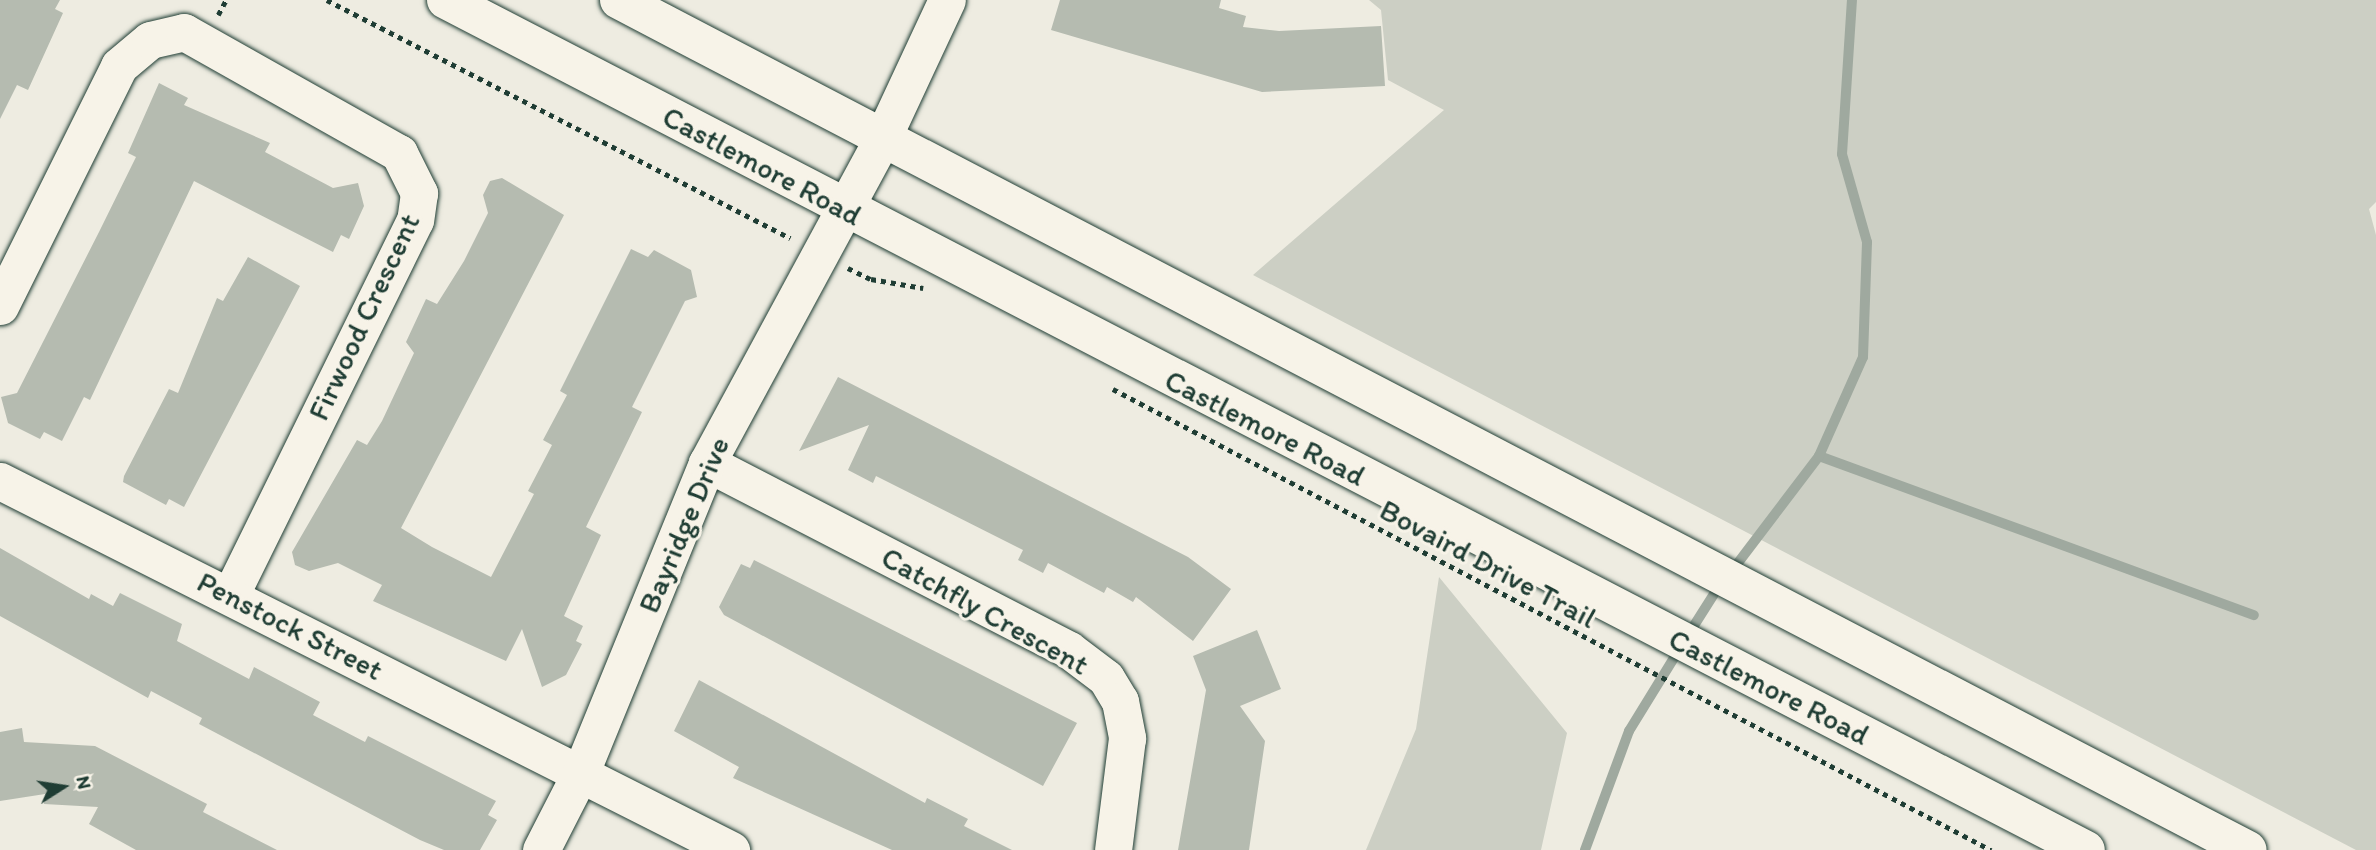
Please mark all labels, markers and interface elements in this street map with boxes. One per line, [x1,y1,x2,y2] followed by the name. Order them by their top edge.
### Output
[657,99,867,233] street label: Castlemore Road
[300,208,428,426] street label: Firwood Crescent
[1159,362,1371,494] street label: Castlemore Road
[631,431,737,619] street label: Bayridge Drive
[1374,492,1602,636] street label: Bovaird Drive Trail
[875,539,1095,683] street label: Catchfly Crescent
[191,564,389,688] street label: Penstock Street
[1663,621,1875,753] street label: Castlemore Road
[28,752,98,822] north arrow
[71,774,97,791] text: N

